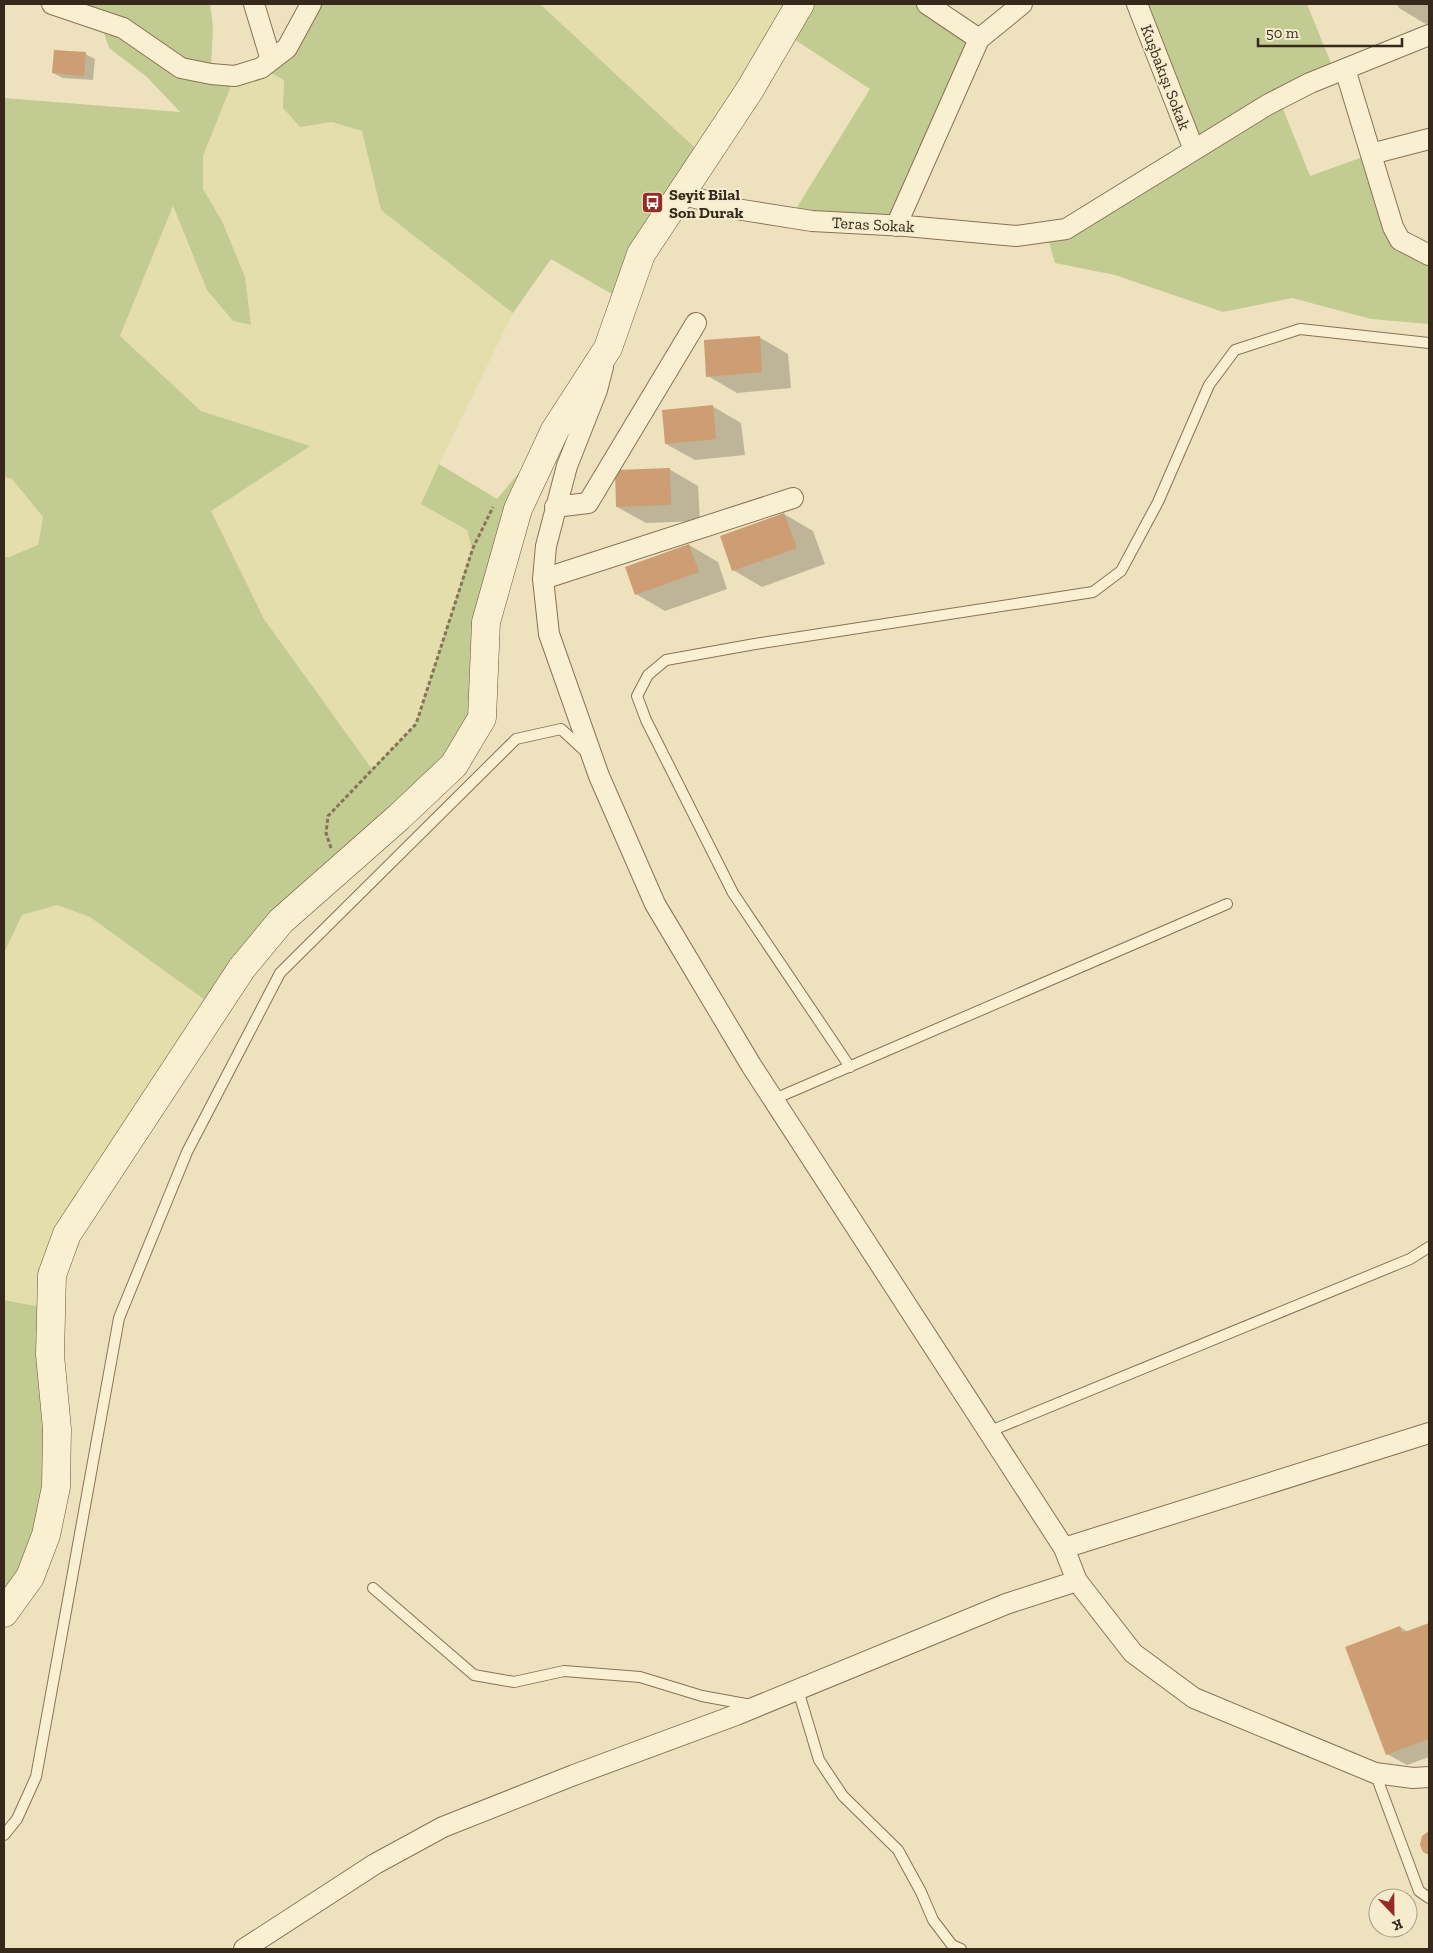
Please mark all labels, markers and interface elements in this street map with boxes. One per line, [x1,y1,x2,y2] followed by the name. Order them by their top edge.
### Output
[1258,15,1402,47] scale bar
[1137,22,1195,133] street label: Kuşbakışı Sokak
[1266,24,1299,42] text: 50 m
[669,185,743,222] place label: Seyit Bilal Son Durak
[641,191,665,215] bus stop icon: Seyit Bilal Son Durak
[831,213,915,236] street label: Teras Sokak
[1368,1888,1418,1938] north arrow
[1390,1915,1405,1934] text: K

